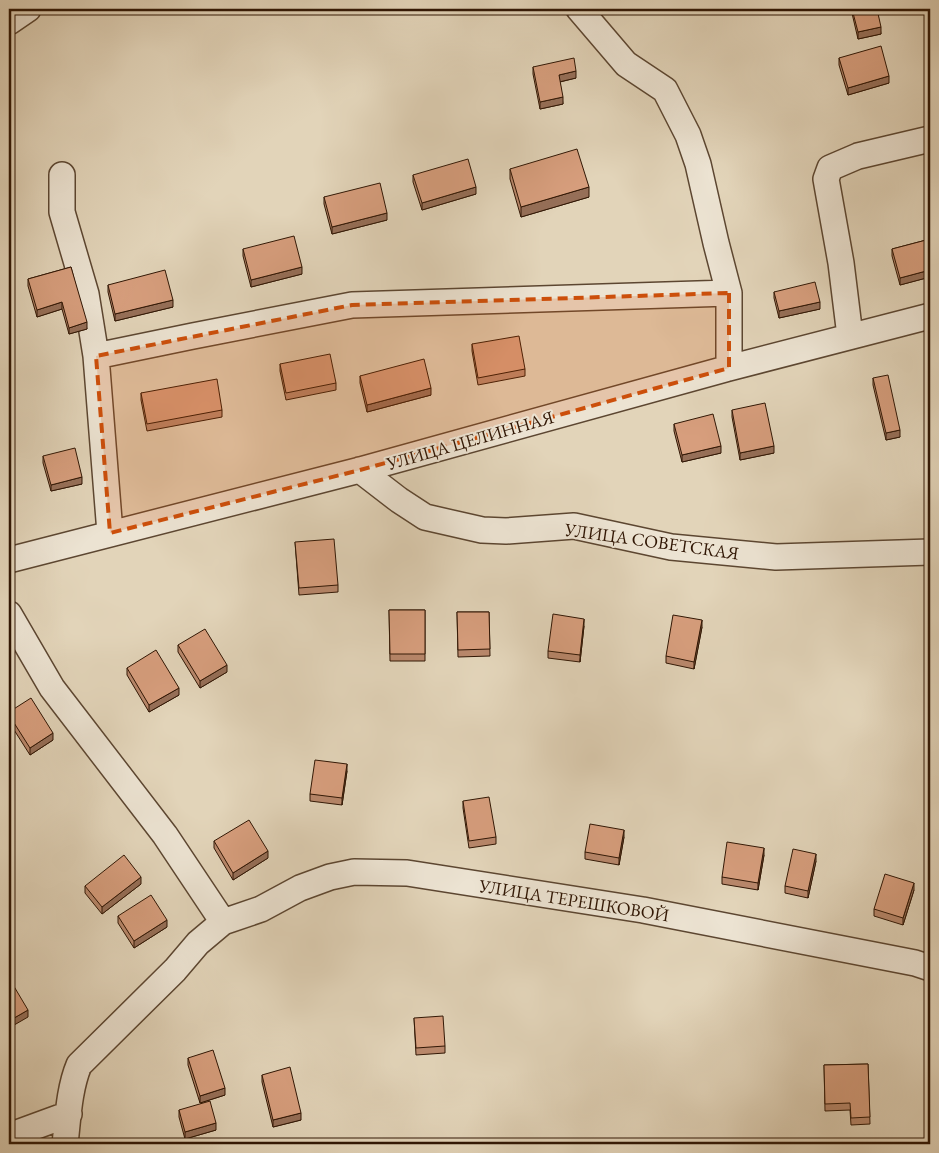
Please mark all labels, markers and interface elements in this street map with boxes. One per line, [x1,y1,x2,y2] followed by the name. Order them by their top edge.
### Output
[383,405,556,475] street label: УЛИЦА ЦЕЛИННАЯ
[562,517,741,565] street label: УЛИЦА СОВЕТСКАЯ
[476,873,671,926] street label: УЛИЦА ТЕРЕШКОВОЙ

